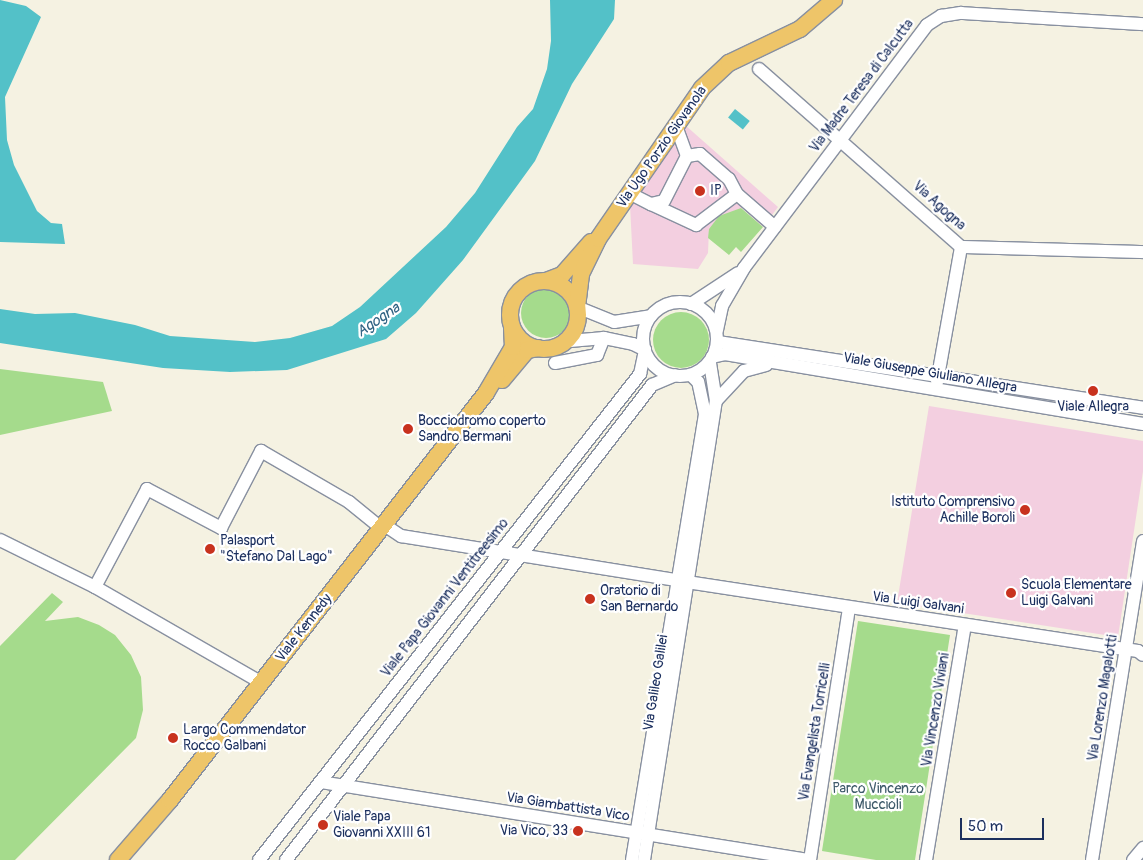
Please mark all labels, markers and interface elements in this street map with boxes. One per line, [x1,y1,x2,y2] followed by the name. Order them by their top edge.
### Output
[806,16,918,156] street label: Via Madre Teresa di Calcutta
[613,83,711,211] street label: Via Ugo Porzio Giovanola
[909,178,969,234] street label: Via Agogna
[710,183,722,199] place label: IP
[694,185,706,197] marker: IP
[353,299,403,341] water label: Agogna
[842,349,1018,397] street label: Viale Giuseppe Giuliano Allegra
[1087,385,1099,397] marker: Viale Allegra
[1057,399,1129,415] place label: Viale Allegra
[418,413,546,446] place label: Bocciodromo coperto Sandro Bermani
[402,423,414,435] marker: Bocciodromo coperto Sandro Bermani
[891,494,1015,526] place label: Istituto Comprensivo Achille Boroli
[1019,504,1031,516] marker: Istituto Comprensivo Achille Boroli
[378,515,512,681] street label: Viale Papa Giovanni Ventitreesimo
[220,533,333,566] place label: Palasport "Stefano Dal Lago"
[204,543,216,555] marker: Palasport "Stefano Dal Lago"
[1021,577,1132,610] place label: Scuola Elementare Luigi Galvani
[600,583,678,616] place label: Oratorio di San Bernardo
[1005,587,1017,599] marker: Scuola Elementare Luigi Galvani
[871,588,965,618] street label: Via Luigi Galvani
[272,591,336,665] street label: Viale Kennedy
[584,593,596,605] marker: Oratorio di San Bernardo
[640,634,672,732] street label: Via Galileo Galilei
[1085,634,1121,762] street label: Via Lorenzo Magalotti
[919,652,953,768] street label: Via Vincenzo Viviani
[796,662,834,802] street label: Via Evangelista Torricelli
[183,722,306,754] place label: Largo Commendator Rocco Galbani
[167,732,179,744] marker: Largo Commendator Rocco Galbani
[832,781,924,814] park label: Parco Vincenzo Muccioli
[505,789,631,825] street label: Via Giambattista Vico
[963,808,1047,840] scale bar
[333,809,430,842] place label: Viale Papa Giovanni XXIII 61
[968,817,1003,836] text: 50 m
[317,819,329,831] marker: Viale Papa Giovanni XXIII 61
[500,823,568,839] place label: Via Vico, 33
[572,825,584,837] marker: Via Vico, 33

